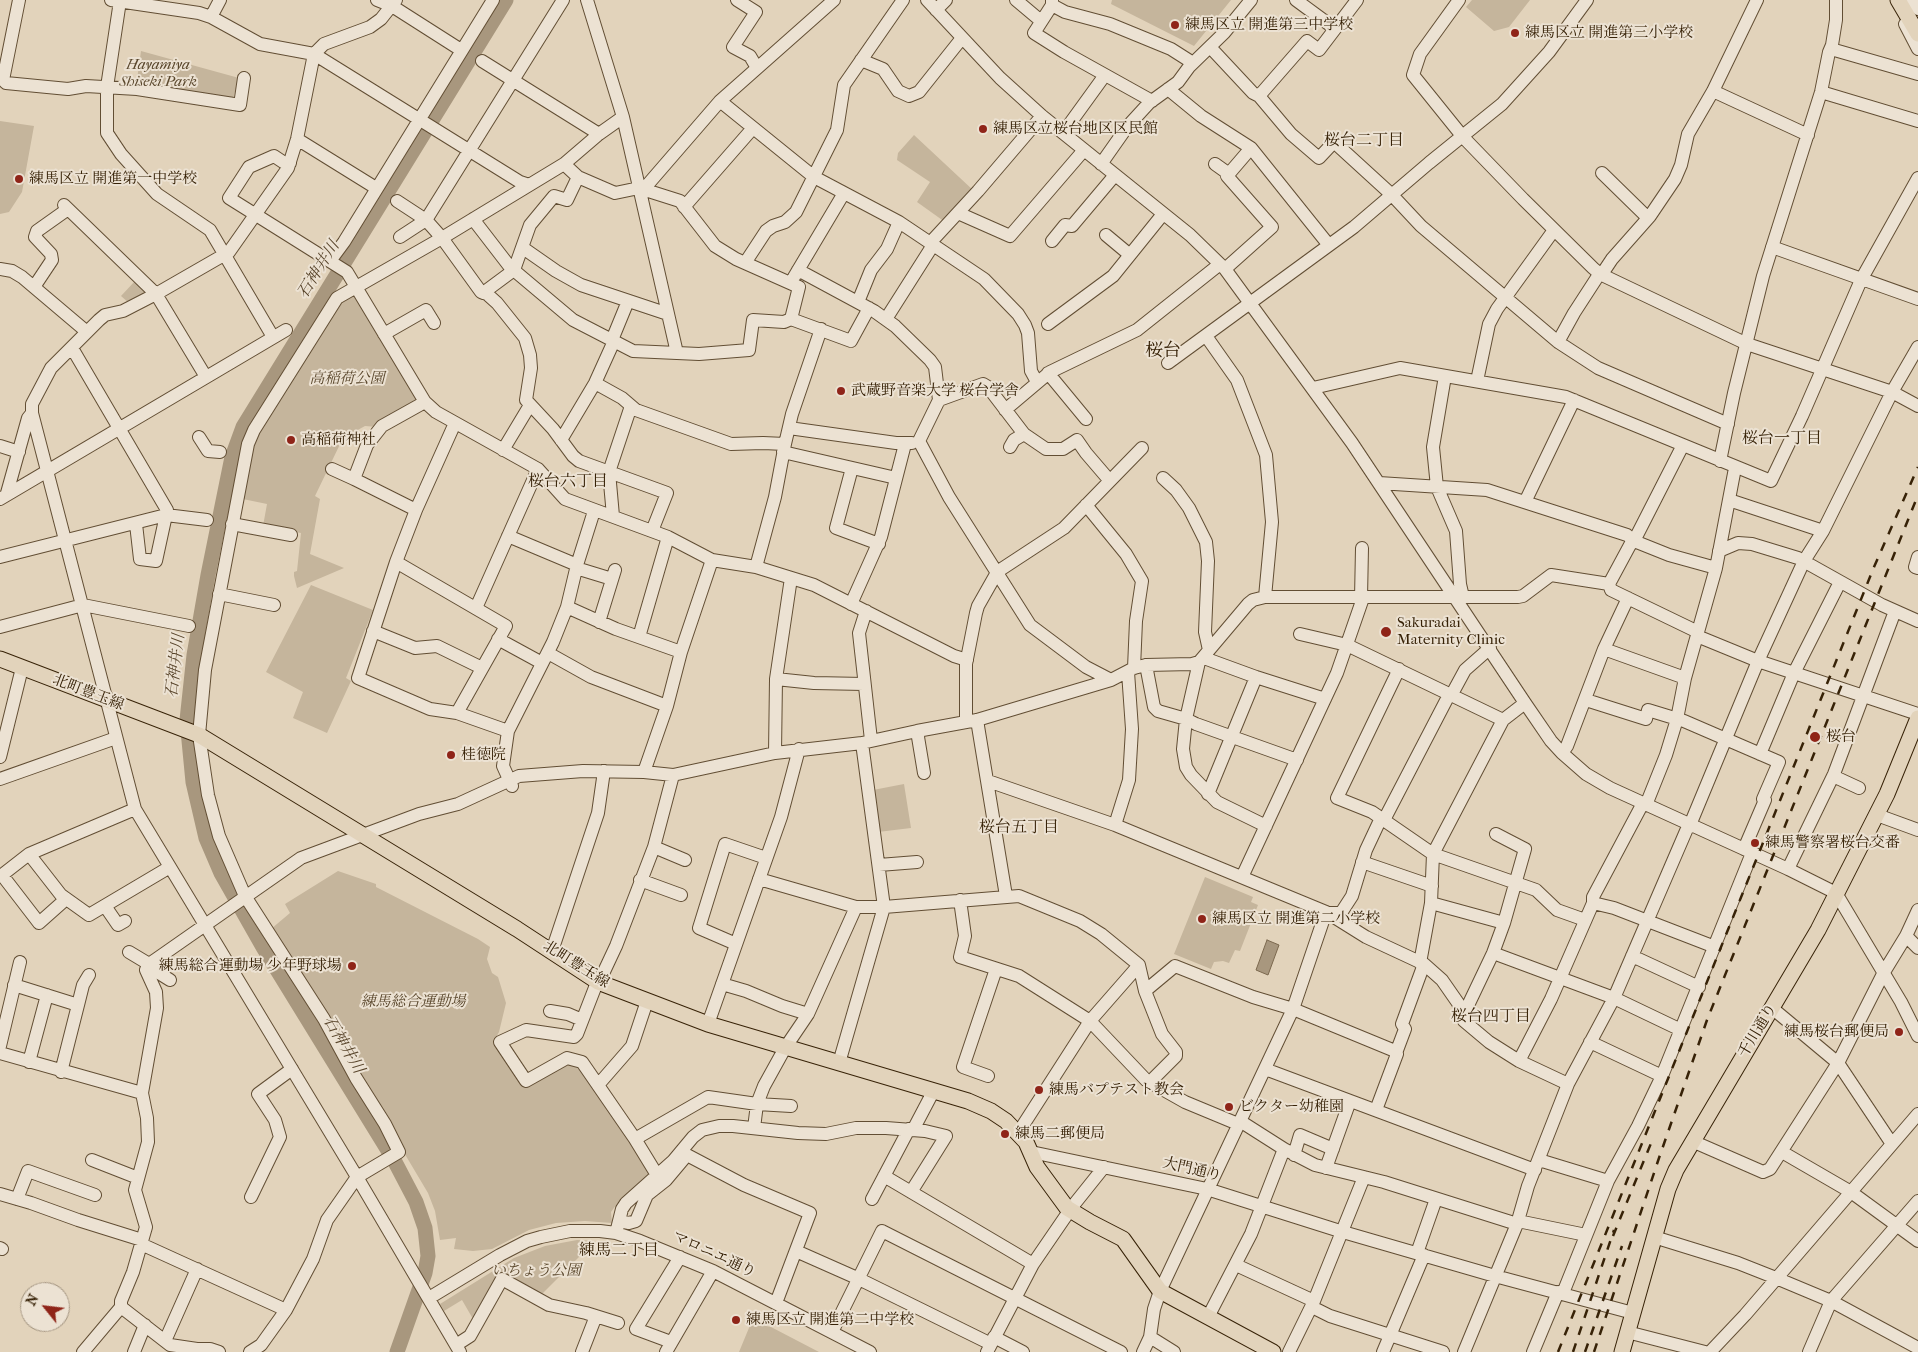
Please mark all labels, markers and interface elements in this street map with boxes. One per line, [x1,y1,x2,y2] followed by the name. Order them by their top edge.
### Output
[1185,16,1353,34] place label: 練馬区立 開進第三中学校
[1169,19,1181,31] marker: 練馬区立 開進第三中学校
[1525,24,1693,42] place label: 練馬区立 開進第三小学校
[1509,27,1521,39] marker: 練馬区立 開進第三小学校
[119,56,197,91] park label: Hayamiya Shiseki Park
[993,120,1158,138] place label: 練馬区立桜台地区区民館
[977,123,989,135] marker: 練馬区立桜台地区区民館
[1324,131,1404,151] district label: 桜台二丁目
[29,170,197,188] place label: 練馬区立 開進第一中学校
[13,173,25,185] marker: 練馬区立 開進第一中学校
[294,238,344,302] water label: 石神井川
[1145,341,1181,363] district label: 桜台
[310,370,384,388] park label: 高稲荷公園
[851,382,1019,400] place label: 武蔵野音楽大学 桜台学舎
[835,385,847,397] marker: 武蔵野音楽大学 桜台学舎
[1742,429,1822,449] district label: 桜台一丁目
[301,431,376,449] place label: 高稲荷神社
[285,434,297,446] marker: 高稲荷神社
[528,472,608,492] district label: 桜台六丁目
[1397,614,1505,649] place label: Sakuradai Maternity Clinic
[1379,625,1393,639] marker: Sakuradai Maternity Clinic
[163,633,189,699] water label: 石神井川
[50,671,126,715] street label: 北町豊玉線
[1826,728,1856,746] place label: 桜台
[1808,730,1822,744] marker: 桜台
[461,746,506,764] place label: 桂徳院
[445,749,457,761] marker: 桂徳院
[979,818,1059,838] district label: 桜台五丁目
[1765,834,1900,852] place label: 練馬警察署桜台交番
[1749,837,1761,849] marker: 練馬警察署桜台交番
[1212,910,1380,928] place label: 練馬区立 開進第二小学校
[1196,913,1208,925] marker: 練馬区立 開進第二小学校
[539,937,613,993] street label: 北町豊玉線
[159,957,342,975] place label: 練馬総合運動場 少年野球場
[346,960,358,972] marker: 練馬総合運動場 少年野球場
[361,993,465,1011] park label: 練馬総合運動場
[1735,1001,1781,1061] street label: 千川通り
[1451,1007,1531,1027] district label: 桜台四丁目
[318,1013,368,1077] water label: 石神井川
[1784,1023,1889,1041] place label: 練馬桜台郵便局
[1893,1026,1905,1038] marker: 練馬桜台郵便局
[1049,1081,1184,1099] place label: 練馬バプテスト教会
[1033,1084,1045,1096] marker: 練馬バプテスト教会
[1239,1098,1344,1116] place label: ビクター幼稚園
[1223,1101,1235,1113] marker: ビクター幼稚園
[1015,1125,1105,1143] place label: 練馬二郵便局
[999,1128,1011,1140] marker: 練馬二郵便局
[1161,1154,1223,1186] street label: 大門通り
[669,1228,759,1282] street label: マロニエ通り
[579,1241,659,1261] district label: 練馬二丁目
[491,1262,581,1280] park label: いちょう公園
[20,1282,70,1332] north arrow
[22,1291,42,1309] text: N
[746,1311,914,1329] place label: 練馬区立 開進第二中学校
[730,1314,742,1326] marker: 練馬区立 開進第二中学校

